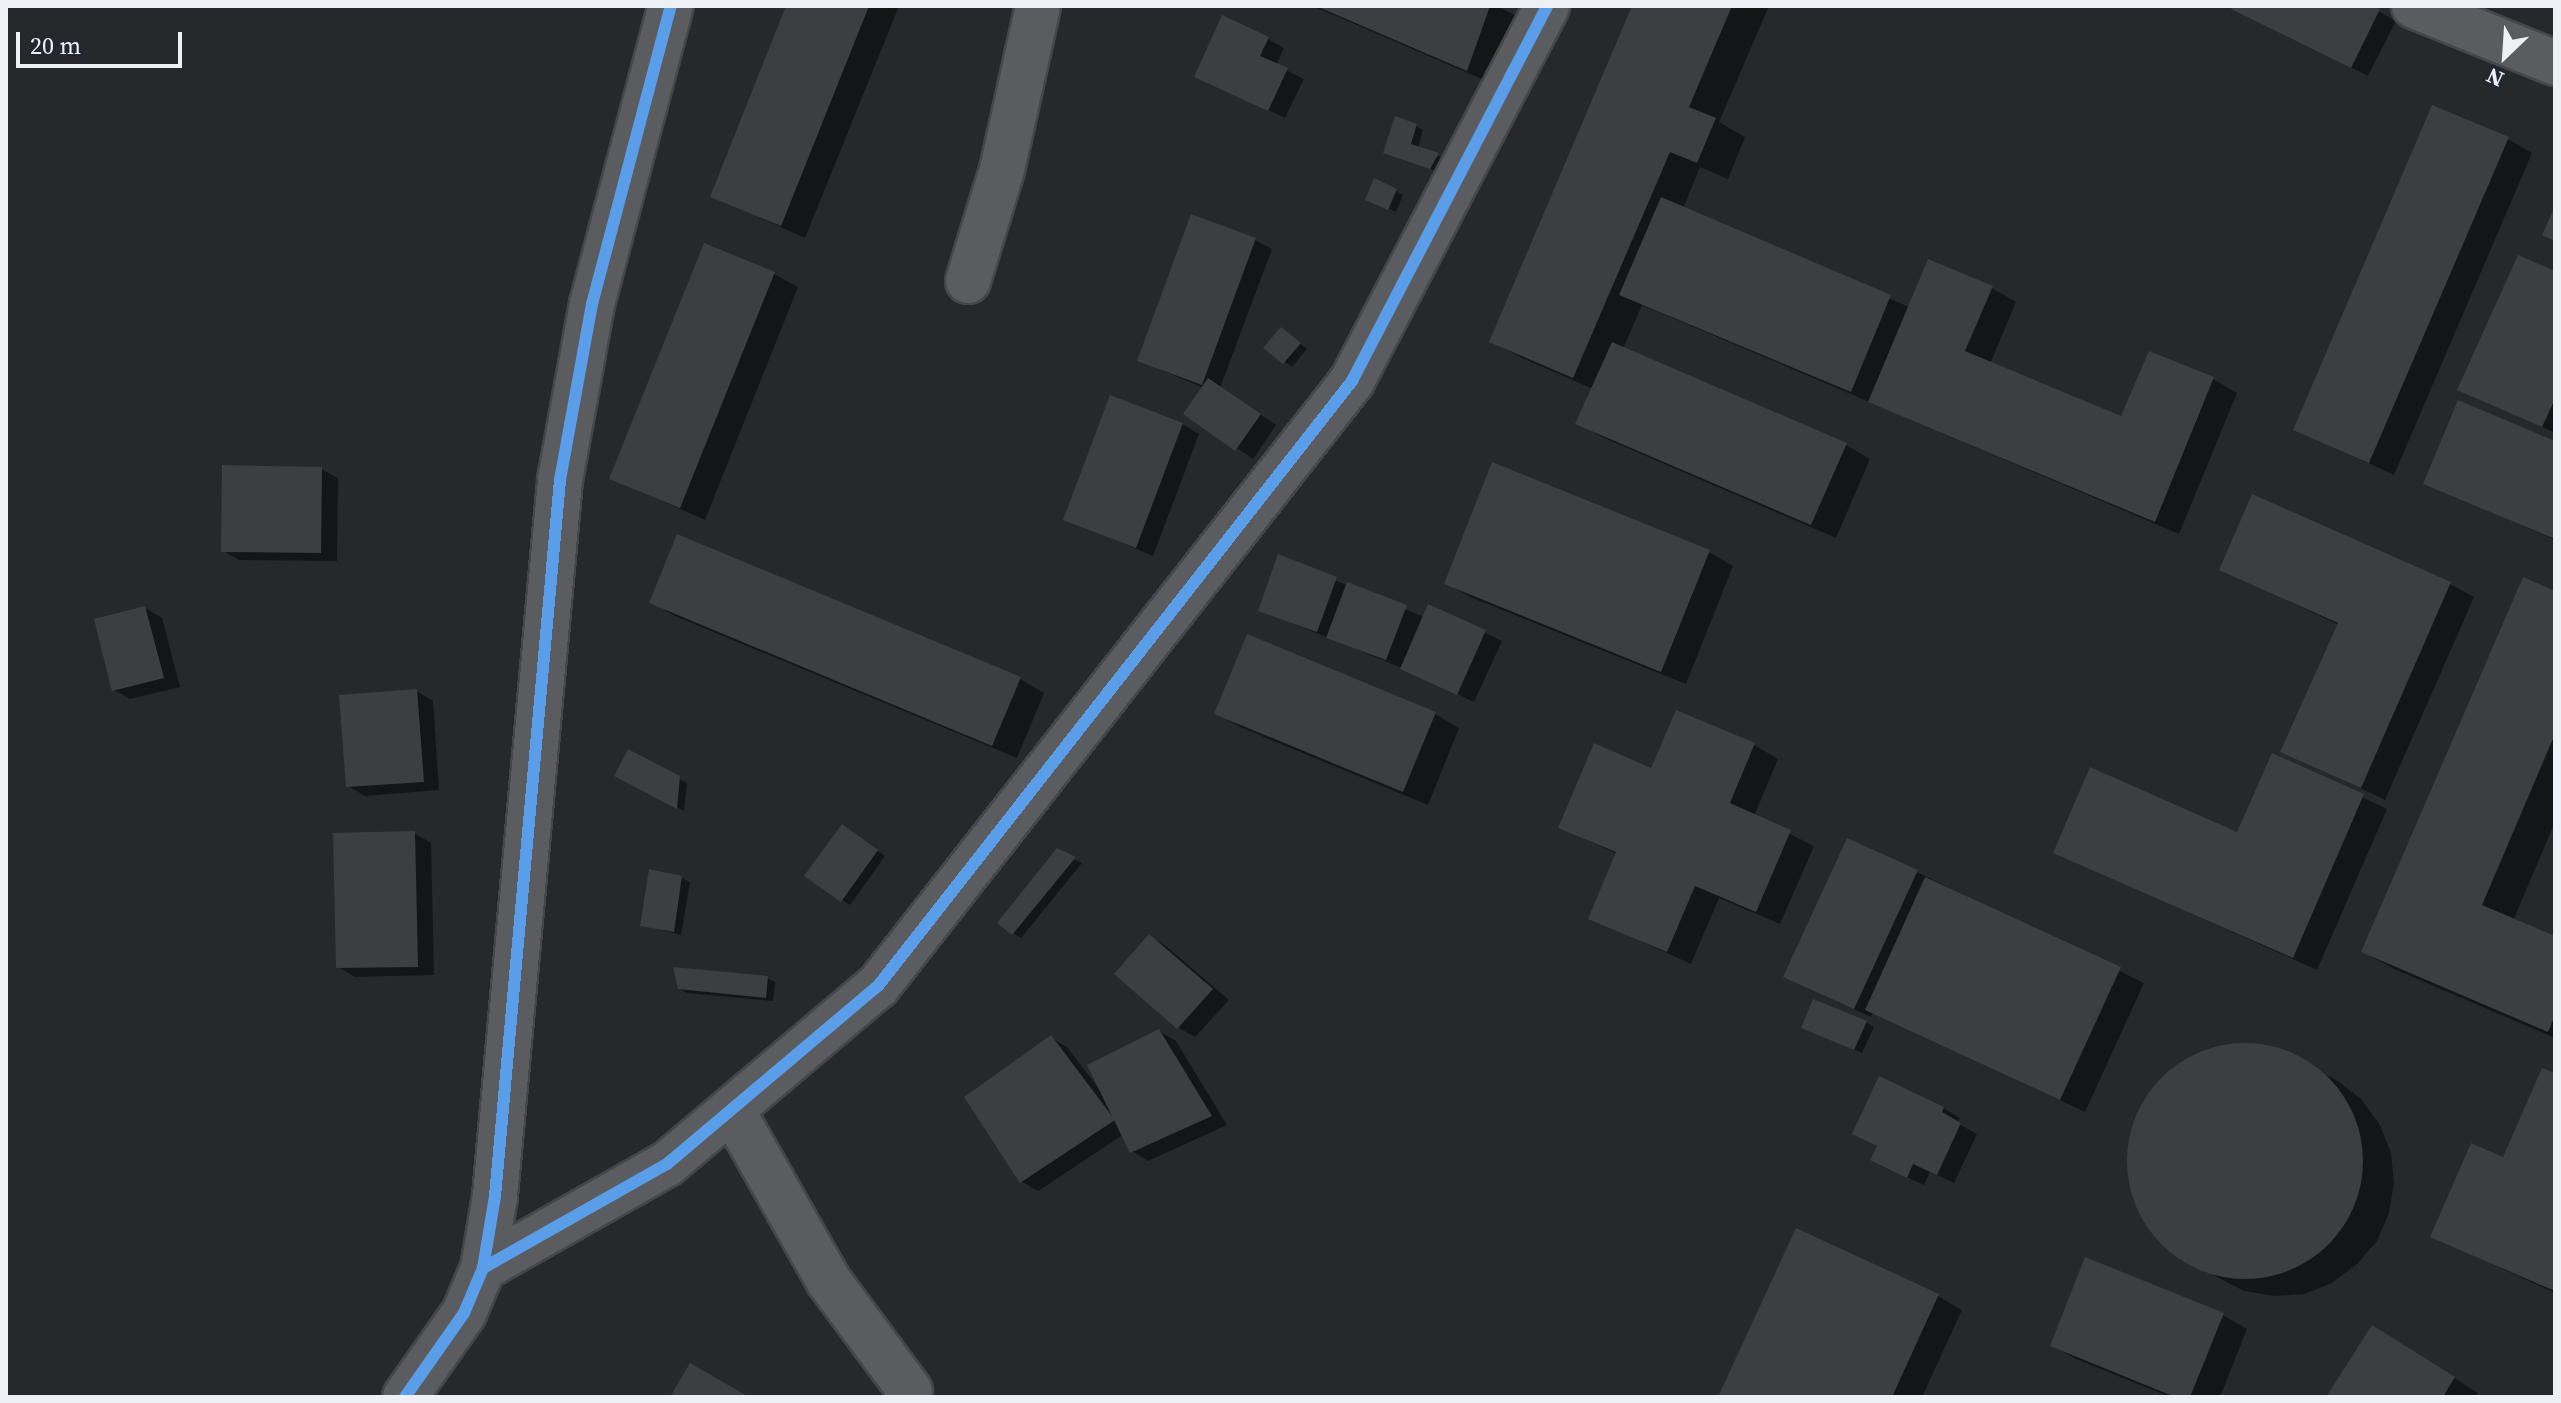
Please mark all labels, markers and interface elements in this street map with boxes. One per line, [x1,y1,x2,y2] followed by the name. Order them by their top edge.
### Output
[20,16,186,66] scale bar
[2465,16,2545,96] north arrow
[30,29,81,62] text: 20 m
[2481,61,2508,95] text: N

